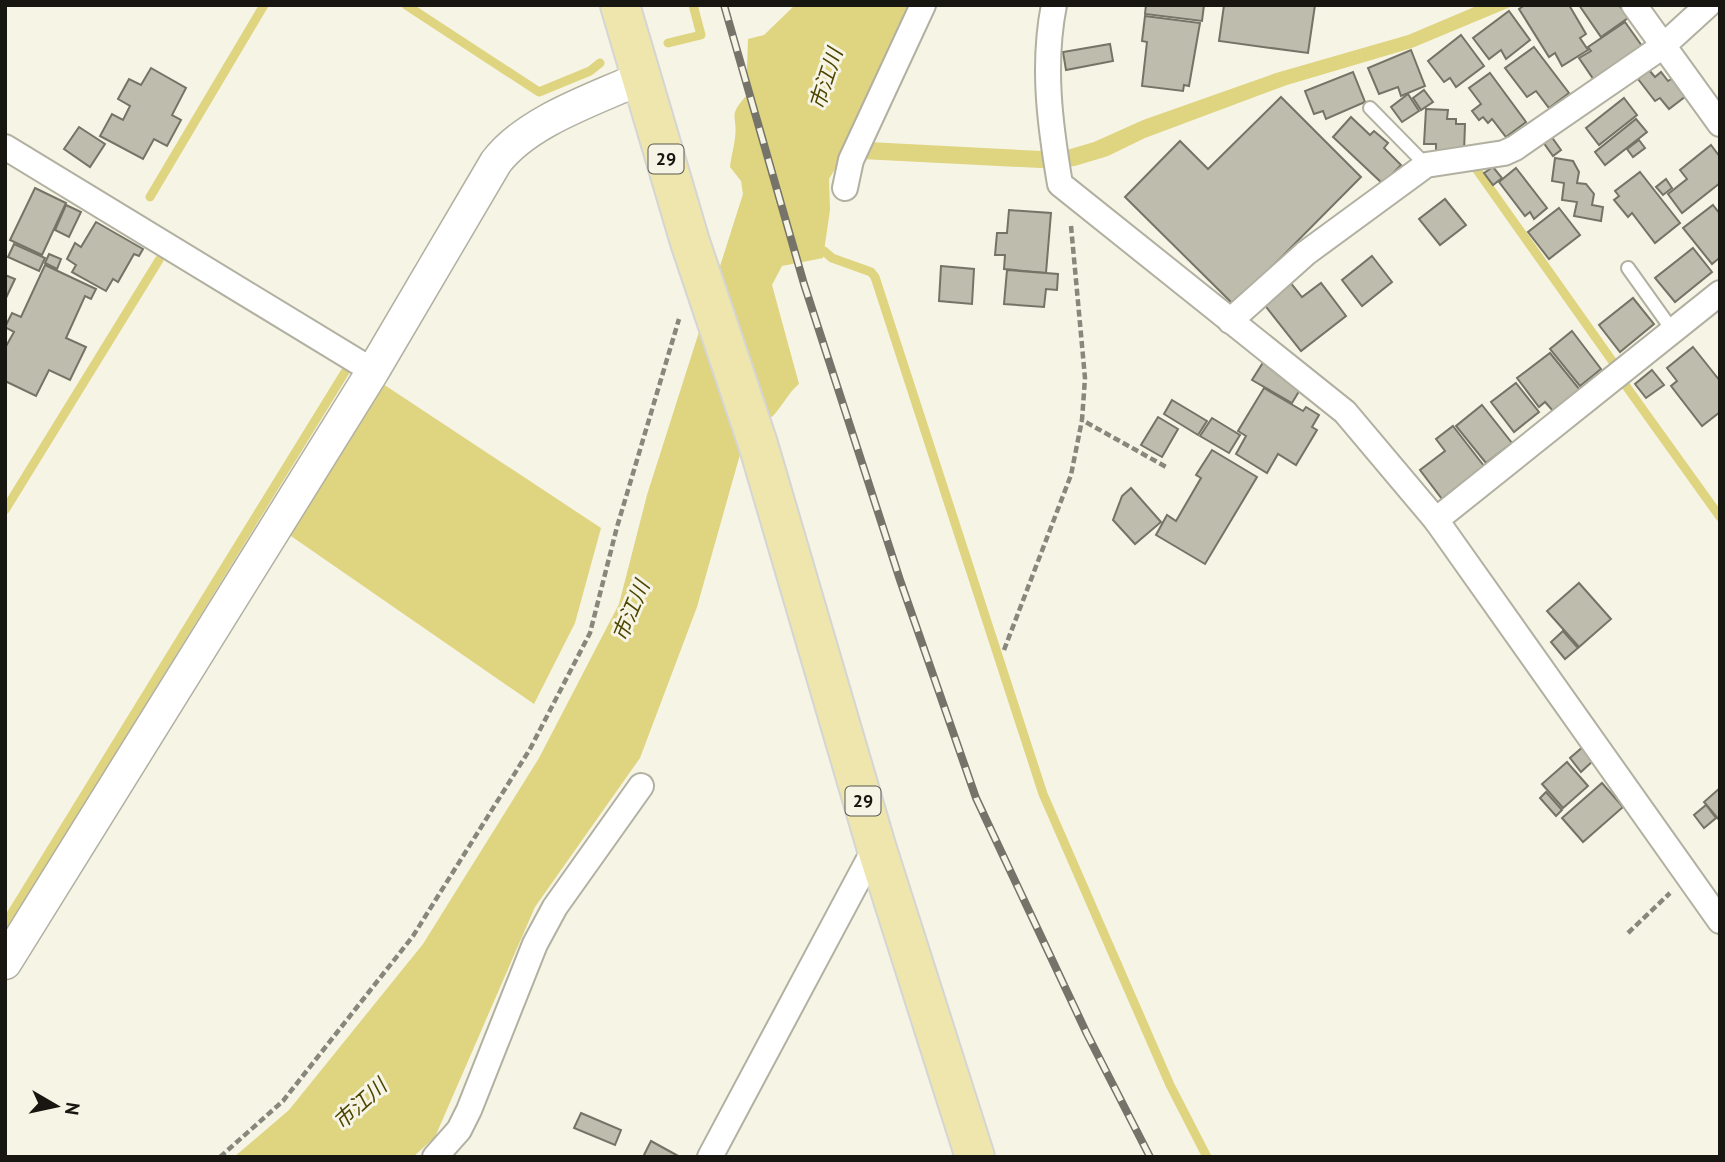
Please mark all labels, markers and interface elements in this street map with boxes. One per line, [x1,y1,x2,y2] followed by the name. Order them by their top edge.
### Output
[803,43,849,113] water label: 市江川
[648,144,684,174] road number: 29
[606,575,656,645] water label: 市江川
[846,786,880,816] road number: 29
[21,1071,91,1141] north arrow
[327,1071,394,1135] water label: 市江川
[60,1101,86,1117] text: N

